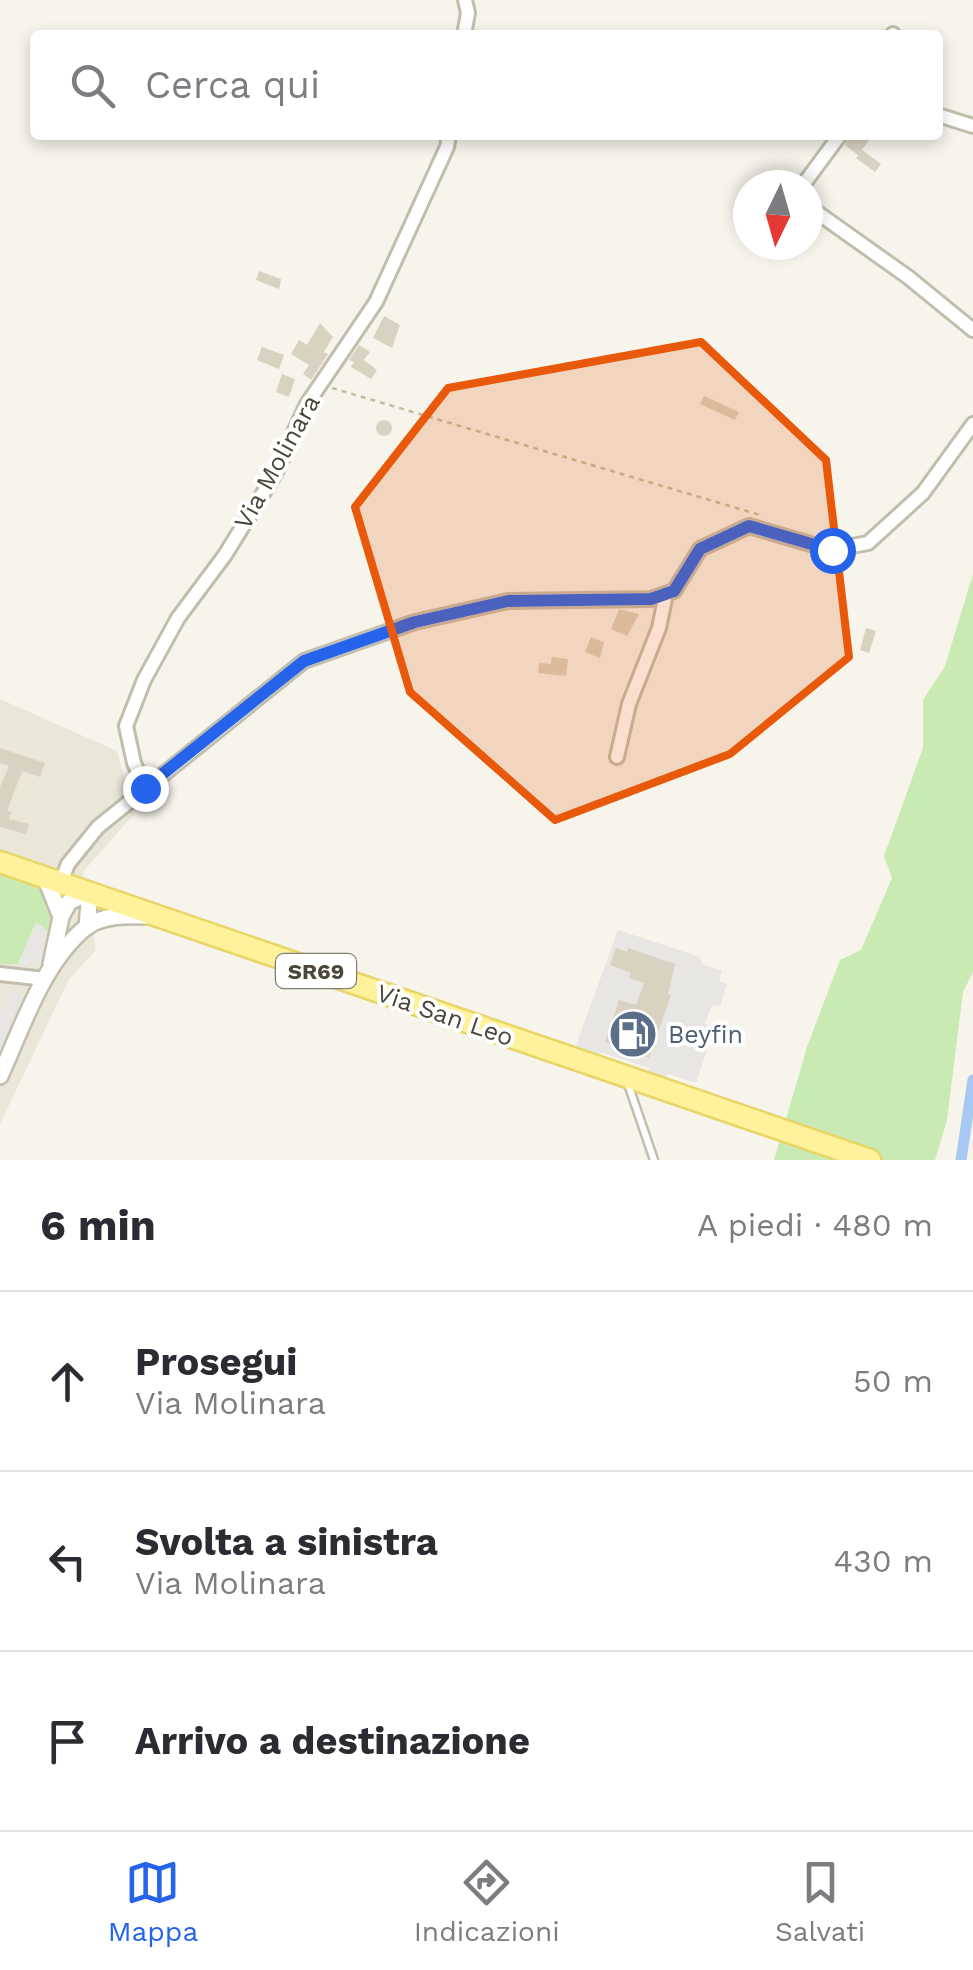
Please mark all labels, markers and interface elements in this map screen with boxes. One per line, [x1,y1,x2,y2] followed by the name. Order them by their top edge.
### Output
[30,30,943,140] search box
[65,58,120,113] icon: search
[145,63,320,107] text: Cerca qui
[733,170,823,260] north arrow
[228,390,326,534] street label: Via Molinara
[810,528,856,574] route start
[123,766,169,812] route end
[276,954,356,988] road number: SR69
[373,978,517,1052] street label: Via San Leo
[607,1008,659,1060] fuel station icon: Beyfin
[668,1020,743,1049] place label: Beyfin
[40,1201,156,1250] text: 6 min
[697,1206,933,1244] text: A piedi · 480 m
[135,1340,297,1384] text: Prosegui
[40,1354,95,1409] icon: ahead
[853,1362,933,1400] text: 50 m
[135,1384,326,1422] text: Via Molinara
[135,1520,438,1564] text: Svolta a sinistra
[40,1534,95,1589] icon: left
[833,1542,933,1580] text: 430 m
[135,1564,326,1602] text: Via Molinara
[40,1714,95,1769] icon: arrive
[135,1719,530,1763] text: Arrivo a destinazione
[108,1855,198,1948] tab: Mappa
[414,1855,560,1948] tab: Indicazioni
[775,1855,865,1948] tab: Salvati

